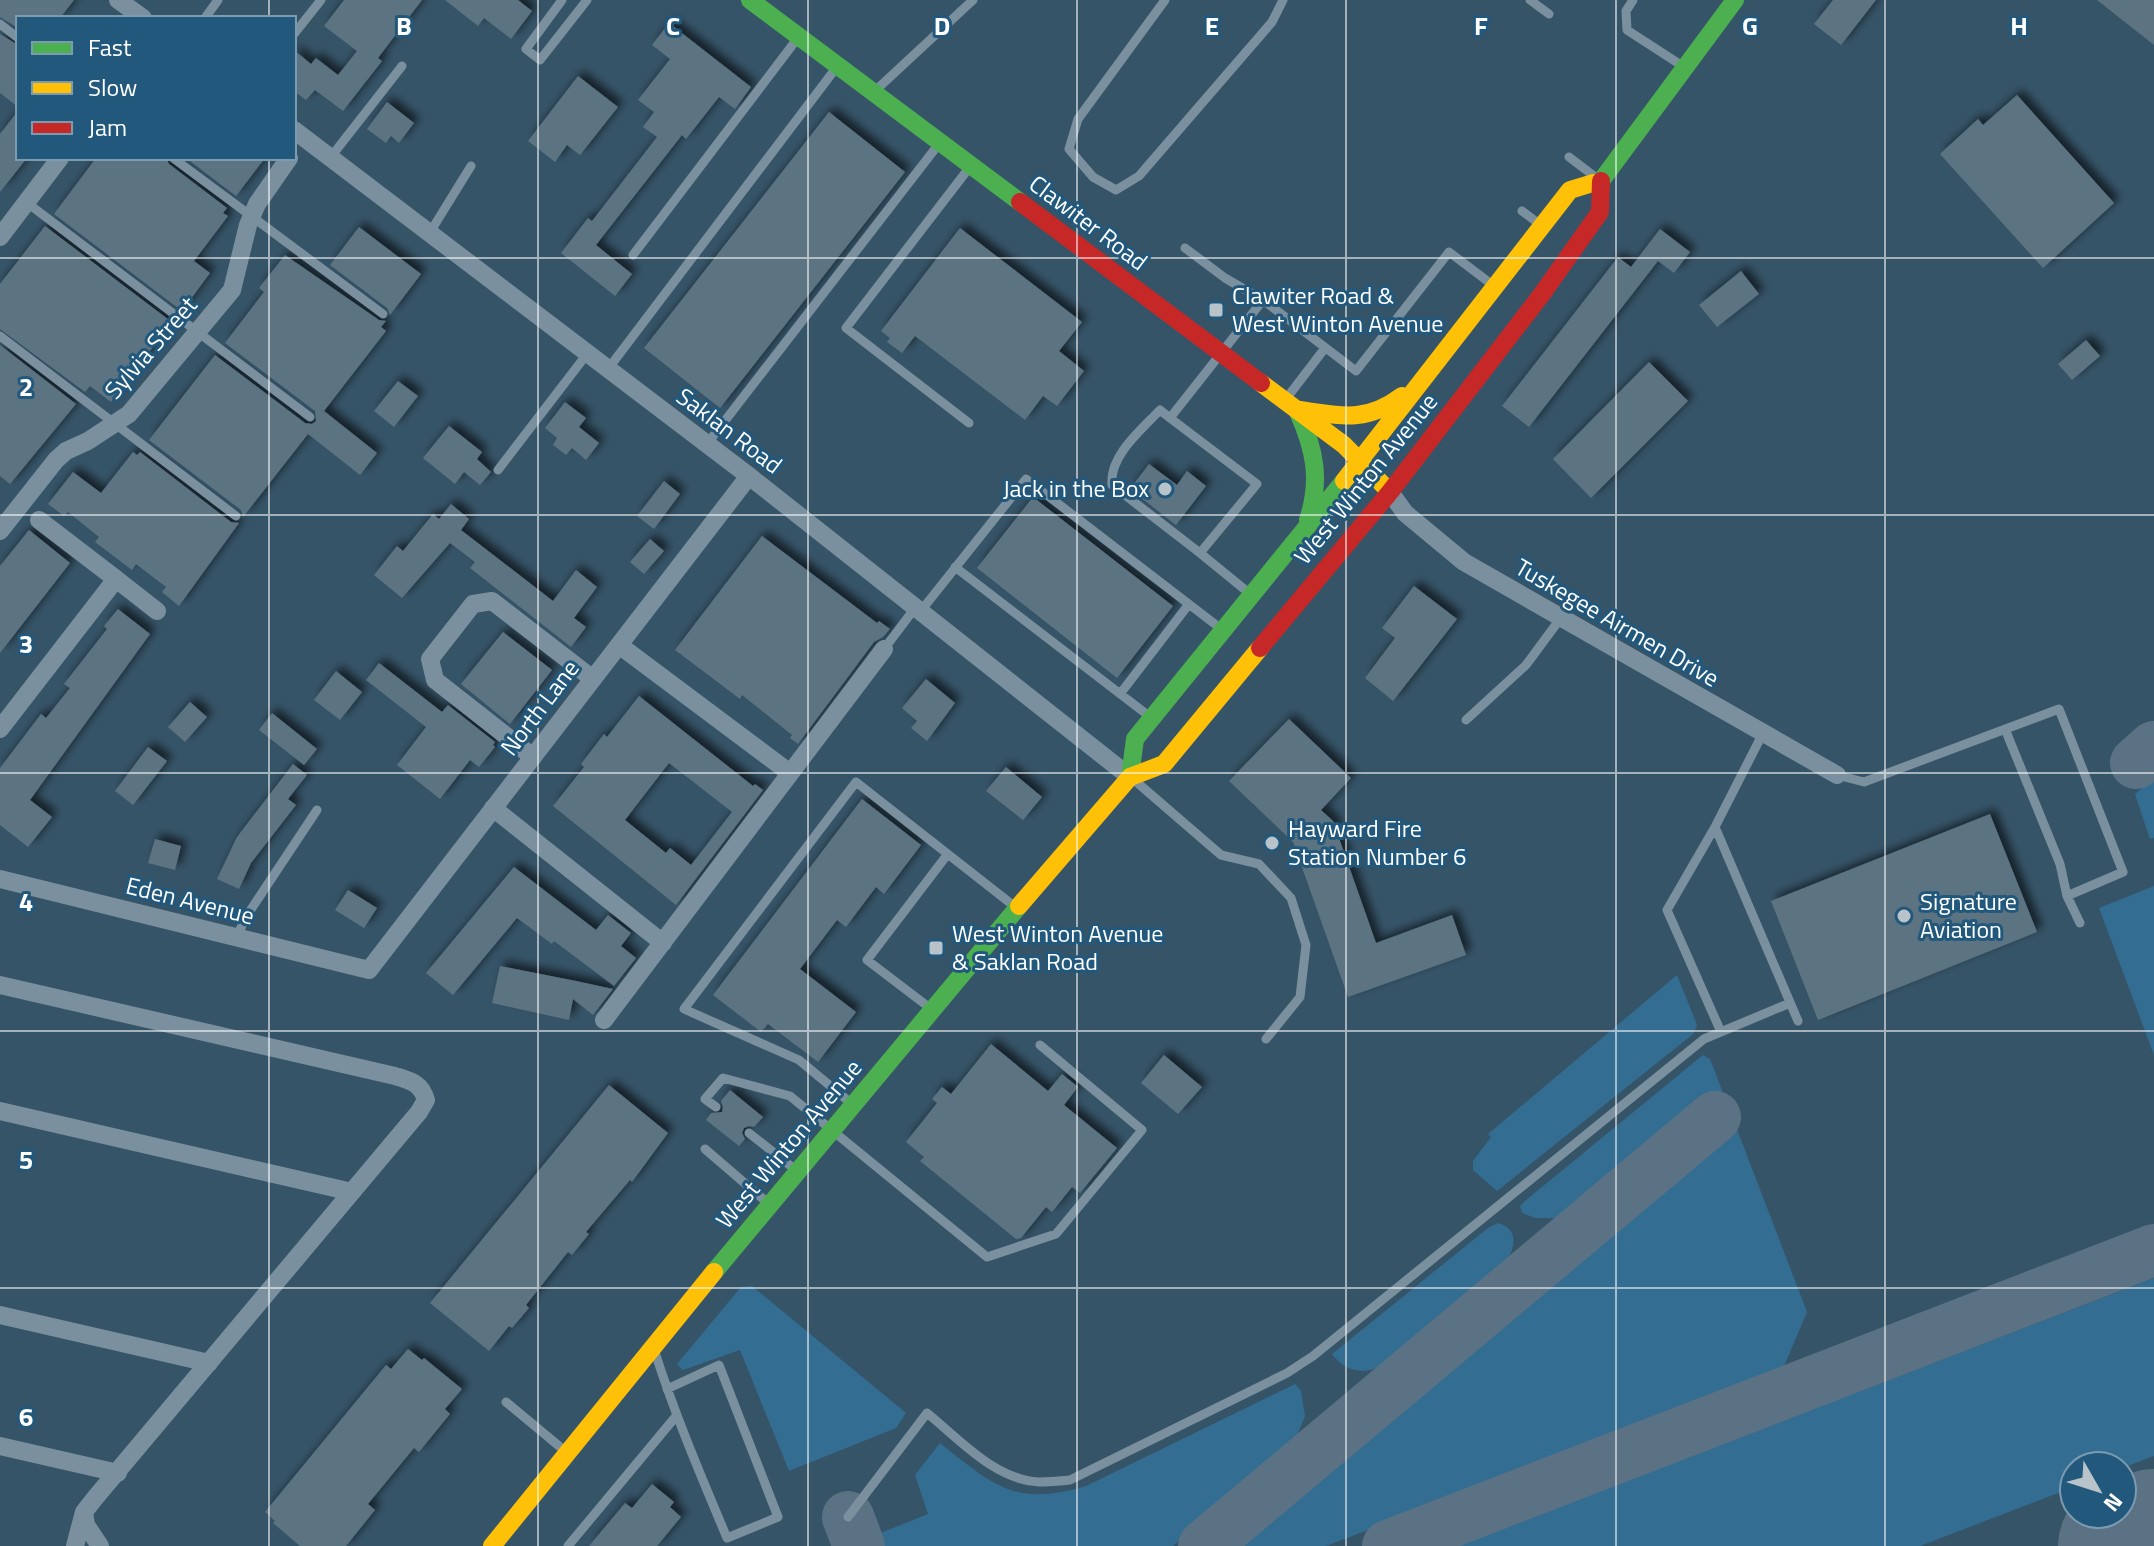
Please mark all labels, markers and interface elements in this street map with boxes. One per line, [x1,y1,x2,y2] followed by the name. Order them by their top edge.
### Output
[396,6,412,45] text: B
[666,6,680,45] text: C
[934,6,950,45] text: D
[1205,6,1219,45] text: E
[1474,6,1488,45] text: F
[1742,6,1758,45] text: G
[2010,6,2028,45] text: H
[16,16,296,160] legend
[88,29,132,65] text: Fast
[88,69,137,105] text: Slow
[88,109,127,145] text: Jam
[1022,166,1155,279] street label: Clawiter Road
[1232,277,1443,341] place label: Clawiter Road & West Winton Avenue
[95,288,205,407] street label: Sylvia Street
[1207,301,1225,319] marker: Clawiter Road & West Winton Avenue
[19,367,33,406] text: 2
[669,378,790,482] street label: Saklan Road
[1285,385,1446,572] street label: West Winton Avenue
[1003,470,1149,506] place label: Jack in the Box
[1156,480,1174,498] marker: Jack in the Box
[1509,549,1726,695] street label: Tuskegee Airmen Drive
[19,624,33,663] text: 3
[491,652,587,763] street label: North Lane
[1288,810,1467,874] place label: Hayward Fire Station Number 6
[1263,834,1281,852] marker: Hayward Fire Station Number 6
[122,867,258,933] street label: Eden Avenue
[19,882,33,921] text: 4
[1920,883,2017,947] place label: Signature Aviation
[1895,907,1913,925] marker: Signature Aviation
[952,915,1163,979] place label: West Winton Avenue & Saklan Road
[927,939,945,957] marker: West Winton Avenue & Saklan Road
[706,1051,870,1236] street label: West Winton Avenue
[19,1140,33,1179] text: 5
[19,1397,33,1436] text: 6
[2058,1450,2138,1530] north arrow
[2096,1486,2132,1519] text: N

